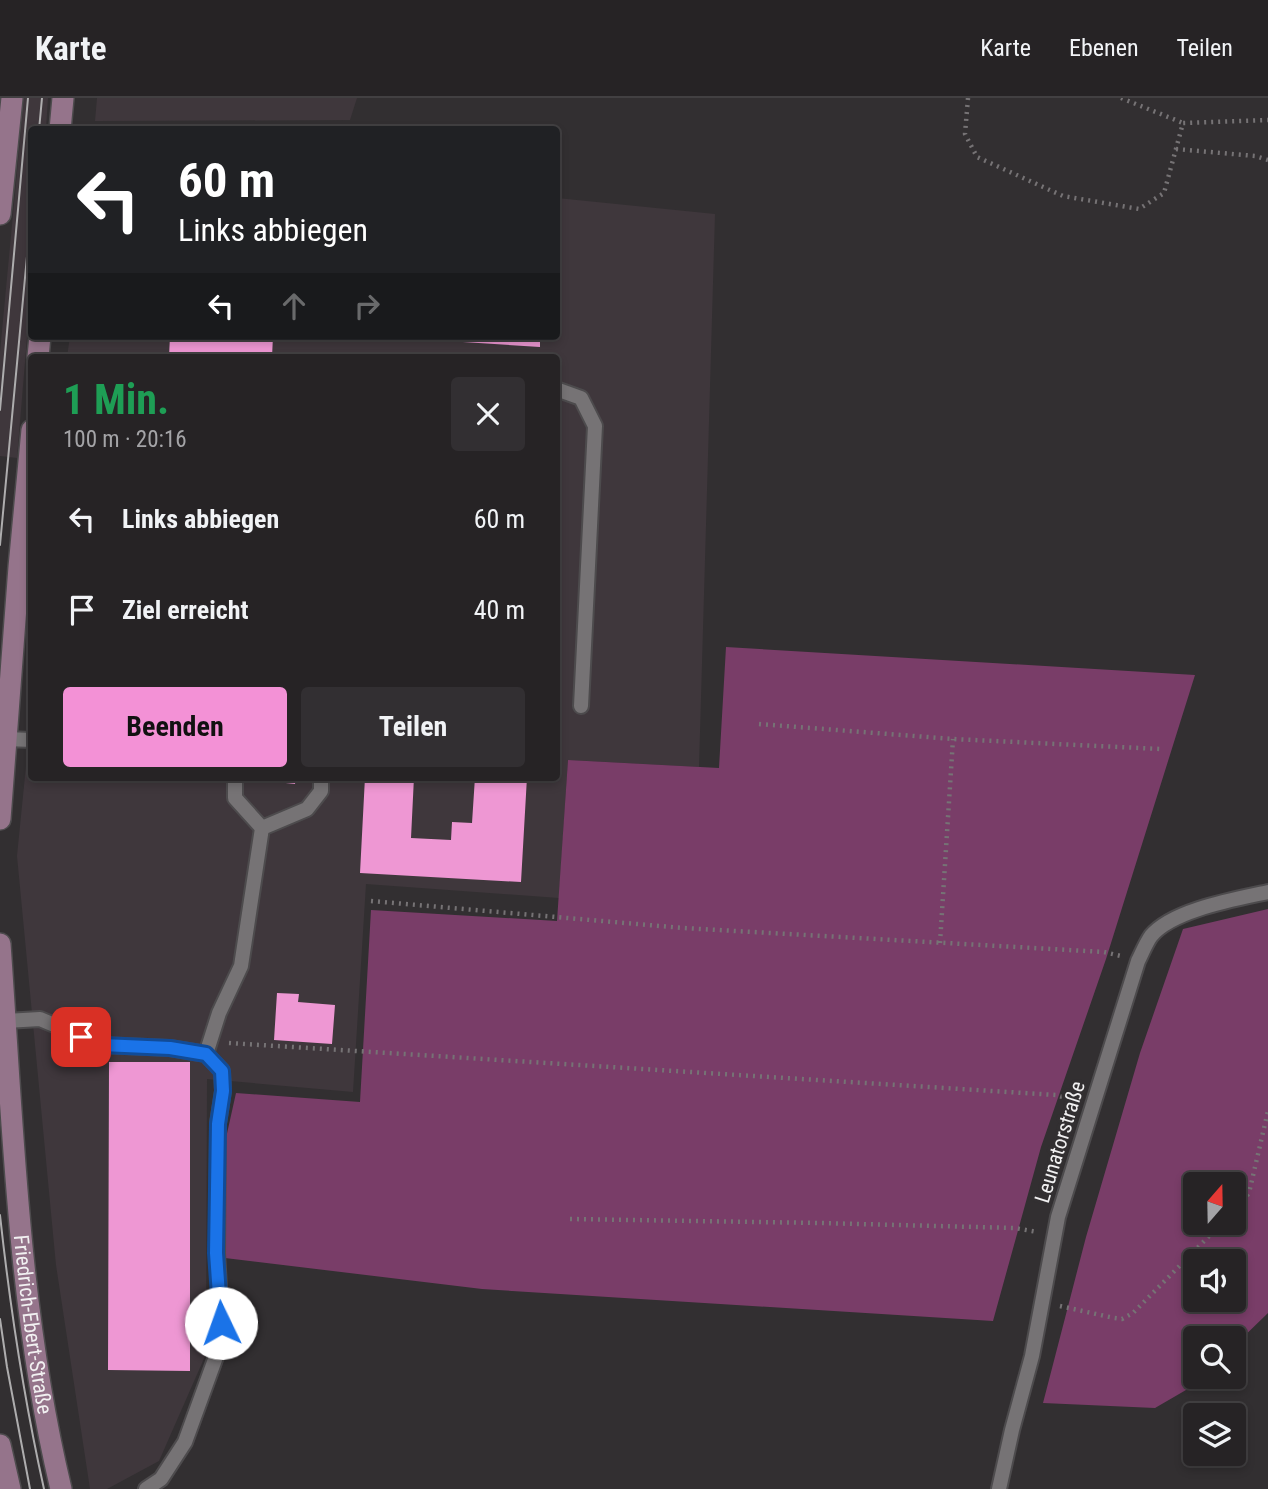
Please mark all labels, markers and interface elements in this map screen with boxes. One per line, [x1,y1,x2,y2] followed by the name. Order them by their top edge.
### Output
[35,29,106,68] text: Karte
[980,34,1031,62] text: Karte
[1069,34,1139,62] text: Ebenen
[1177,34,1233,62] text: Teilen
[178,152,275,209] text: 60 m
[63,154,154,245] icon: left
[178,211,368,249] text: Links abbiegen
[202,287,240,325] icon: left
[275,287,313,325] icon: ahead
[348,287,386,325] icon: right
[63,375,169,424] text: 1 Min.
[451,377,525,451] button: close
[63,426,187,453] text: 100 m · 20:16
[63,500,101,538] icon: left
[122,504,279,534] text: Links abbiegen
[474,504,525,534] text: 60 m
[63,591,101,629] icon: arrive
[122,595,248,625] text: Ziel erreicht
[474,595,525,625] text: 40 m
[63,687,287,767] button: Beenden
[301,687,525,767] button: Teilen
[51,1007,111,1067] pin
[62,1018,100,1056] icon: arrive
[1030,1078,1090,1206] street label: Leunatorstraße
[1183,1172,1246,1236] north arrow
[1183,1172,1246,1466] map controls
[9,1234,57,1416] street label: Friedrich-Ebert-Straße
[1183,1249,1246,1312] button: sound
[184,1286,258,1360] position arrow
[1183,1326,1246,1389] button: search
[1183,1403,1246,1466] button: layers

